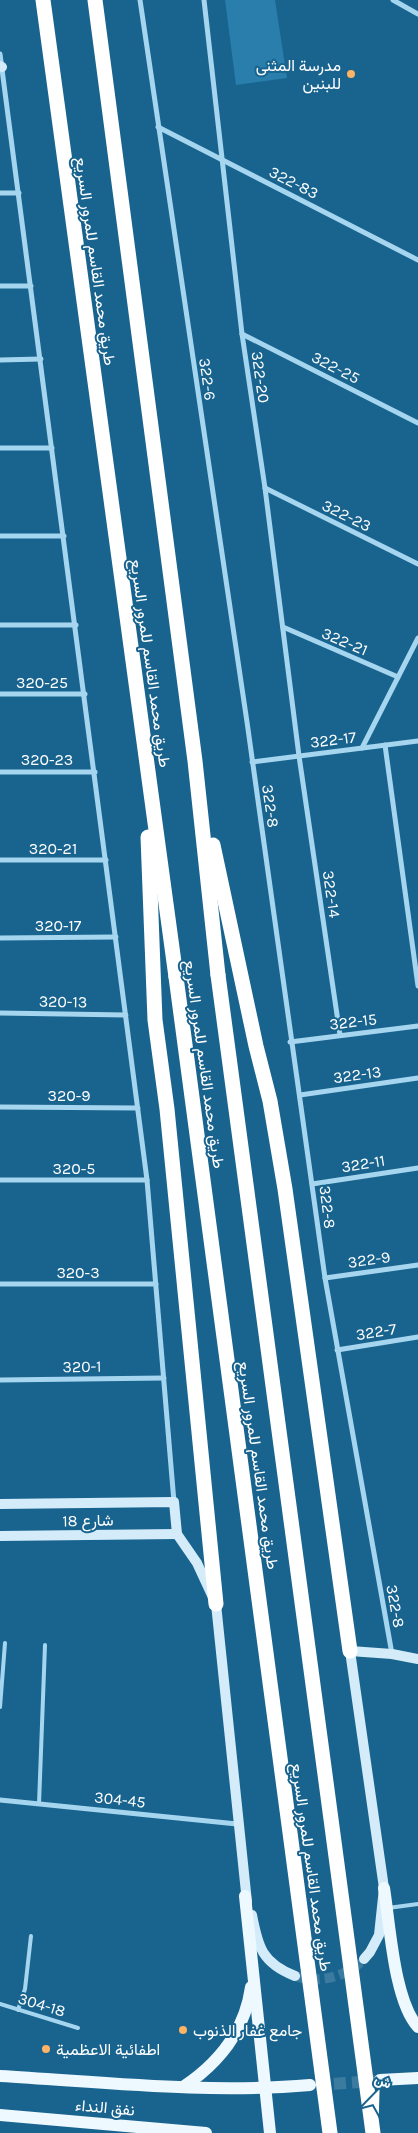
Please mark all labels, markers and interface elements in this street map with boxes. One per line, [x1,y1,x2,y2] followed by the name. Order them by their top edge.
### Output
[256,56,341,94] place label: مدرسة المثنى للبنين
[345,68,357,80] marker: مدرسة المثنى للبنين
[69,156,120,367] street label: طريق محمد القاسم للمرور السريع
[266,162,322,203] street label: 322-83
[308,347,363,388] street label: 322-25
[247,350,274,404] street label: 322-20
[195,357,220,402] street label: 322-6
[319,495,374,535] street label: 322-23
[124,558,175,769] street label: طريق محمد القاسم للمرور السريع
[319,623,371,660] street label: 322-21
[16,673,68,692] street label: 320-25
[309,727,358,752] street label: 322-17
[21,750,73,769] street label: 320-23
[258,783,283,829] street label: 322-8
[29,839,77,858] street label: 320-21
[319,869,344,919] street label: 322-14
[35,916,82,935] street label: 320-17
[178,959,229,1170] street label: طريق محمد القاسم للمرور السريع
[39,992,87,1011] street label: 320-13
[328,1009,378,1034] street label: 322-15
[332,1062,382,1087] street label: 322-13
[47,1086,91,1105] street label: 320-9
[340,1151,386,1176] street label: 322-11
[53,1159,95,1178] street label: 320-5
[315,1184,340,1230] street label: 322-8
[347,1247,392,1272] street label: 322-9
[56,1263,100,1282] street label: 320-3
[354,1319,398,1344] street label: 322-7
[62,1357,102,1376] street label: 320-1
[232,1360,283,1571] street label: طريق محمد القاسم للمرور السريع
[62,1511,114,1532] street label: شارع 18
[382,1583,409,1629] street label: 322-8
[285,1762,336,1973] street label: طريق محمد القاسم للمرور السريع
[93,1787,147,1812] street label: 304-45
[16,1988,68,2021] street label: 304-18
[193,2021,302,2042] place label: جامع غفار الذنوب
[177,2024,189,2036] marker: جامع غفار الذنوب
[56,2040,160,2059] place label: اطفائية الاعظمية
[40,2043,52,2055] marker: اطفائية الاعظمية
[353,2068,403,2118] north arrow
[372,2070,394,2093] text: ش
[74,2095,136,2121] street label: نفق النداء

